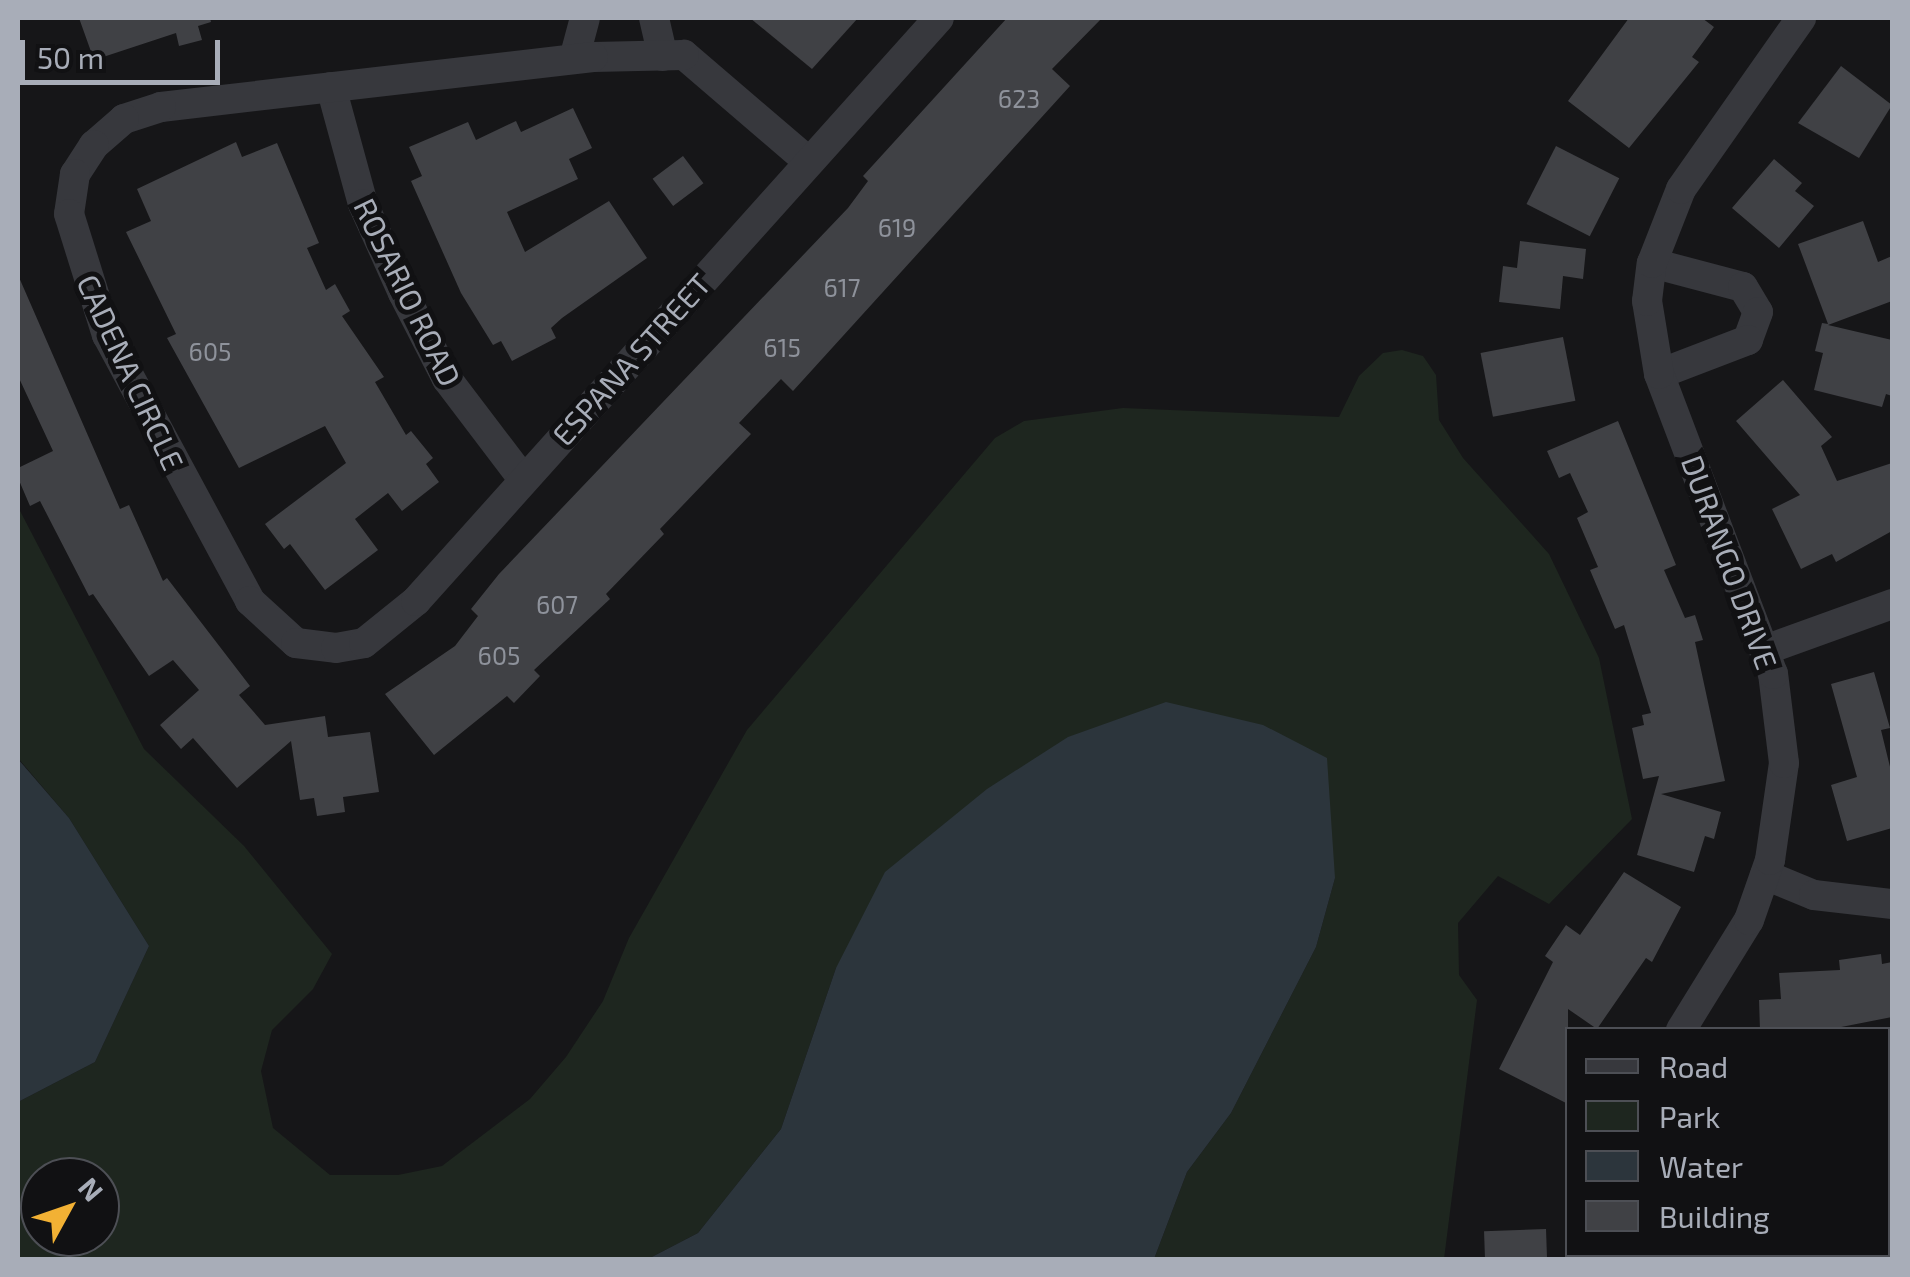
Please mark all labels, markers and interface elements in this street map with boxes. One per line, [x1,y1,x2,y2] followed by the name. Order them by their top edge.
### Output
[25,20,225,82] scale bar
[37,39,104,75] text: 50 m
[998,83,1040,113] house number: 623
[347,192,469,392] street label: ROSARIO ROAD
[878,212,916,242] house number: 619
[544,265,718,453] street label: ESPANA STREET
[70,268,192,476] street label: CADENA CIRCLE
[823,272,861,302] house number: 617
[763,332,801,362] house number: 615
[189,336,231,366] house number: 605
[1675,450,1785,674] street label: DURANGO DRIVE
[536,589,578,619] house number: 607
[478,640,520,670] house number: 605
[1565,1027,1890,1257] legend
[1659,1048,1728,1084] text: Road
[1659,1098,1720,1134] text: Park
[1659,1148,1743,1184] text: Water
[20,1157,120,1257] north arrow
[72,1170,111,1208] text: N
[1659,1198,1770,1234] text: Building

